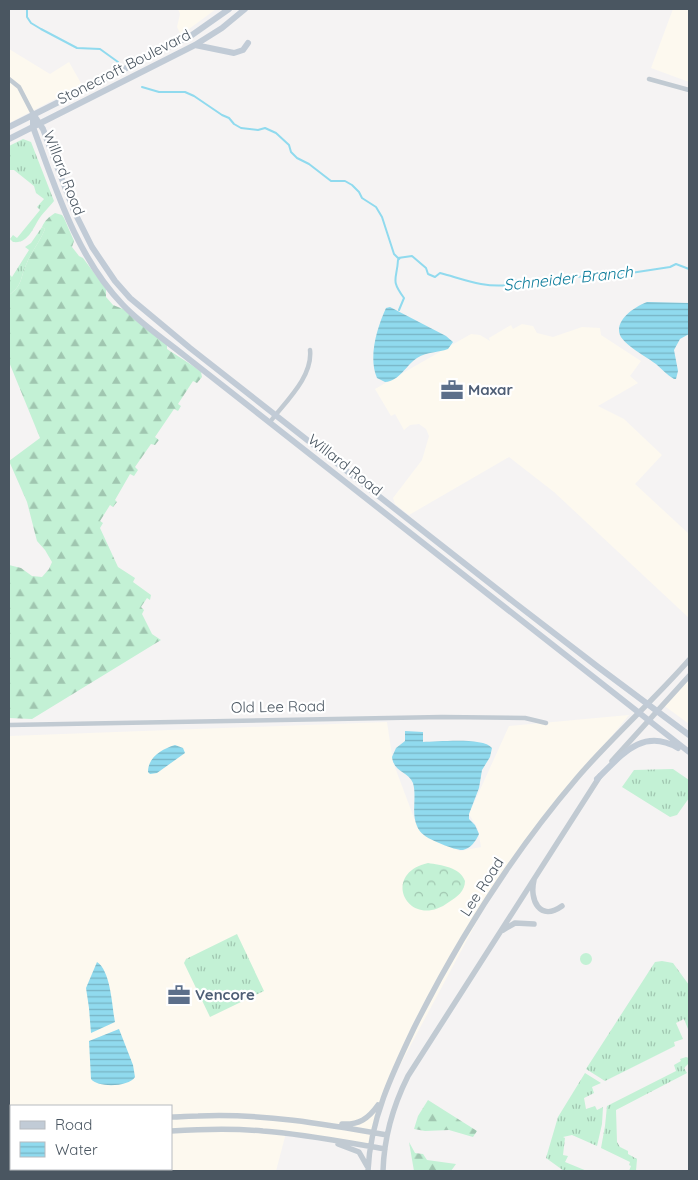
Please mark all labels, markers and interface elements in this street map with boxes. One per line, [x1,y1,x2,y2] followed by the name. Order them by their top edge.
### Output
[54,25,194,108] street label: Stonecroft Boulevard
[40,128,89,218] street label: Willard Road
[502,261,635,295] water label: Schneider Branch
[439,377,465,403] office icon: Maxar
[468,380,513,399] place label: Maxar
[304,430,386,500] street label: Willard Road
[231,696,325,717] street label: Old Lee Road
[456,854,508,920] street label: Lee Road
[166,982,192,1008] office icon: Vencore
[195,985,255,1004] place label: Vencore
[10,1105,172,1170] legend
[55,1115,92,1134] text: Road
[55,1140,98,1159] text: Water

